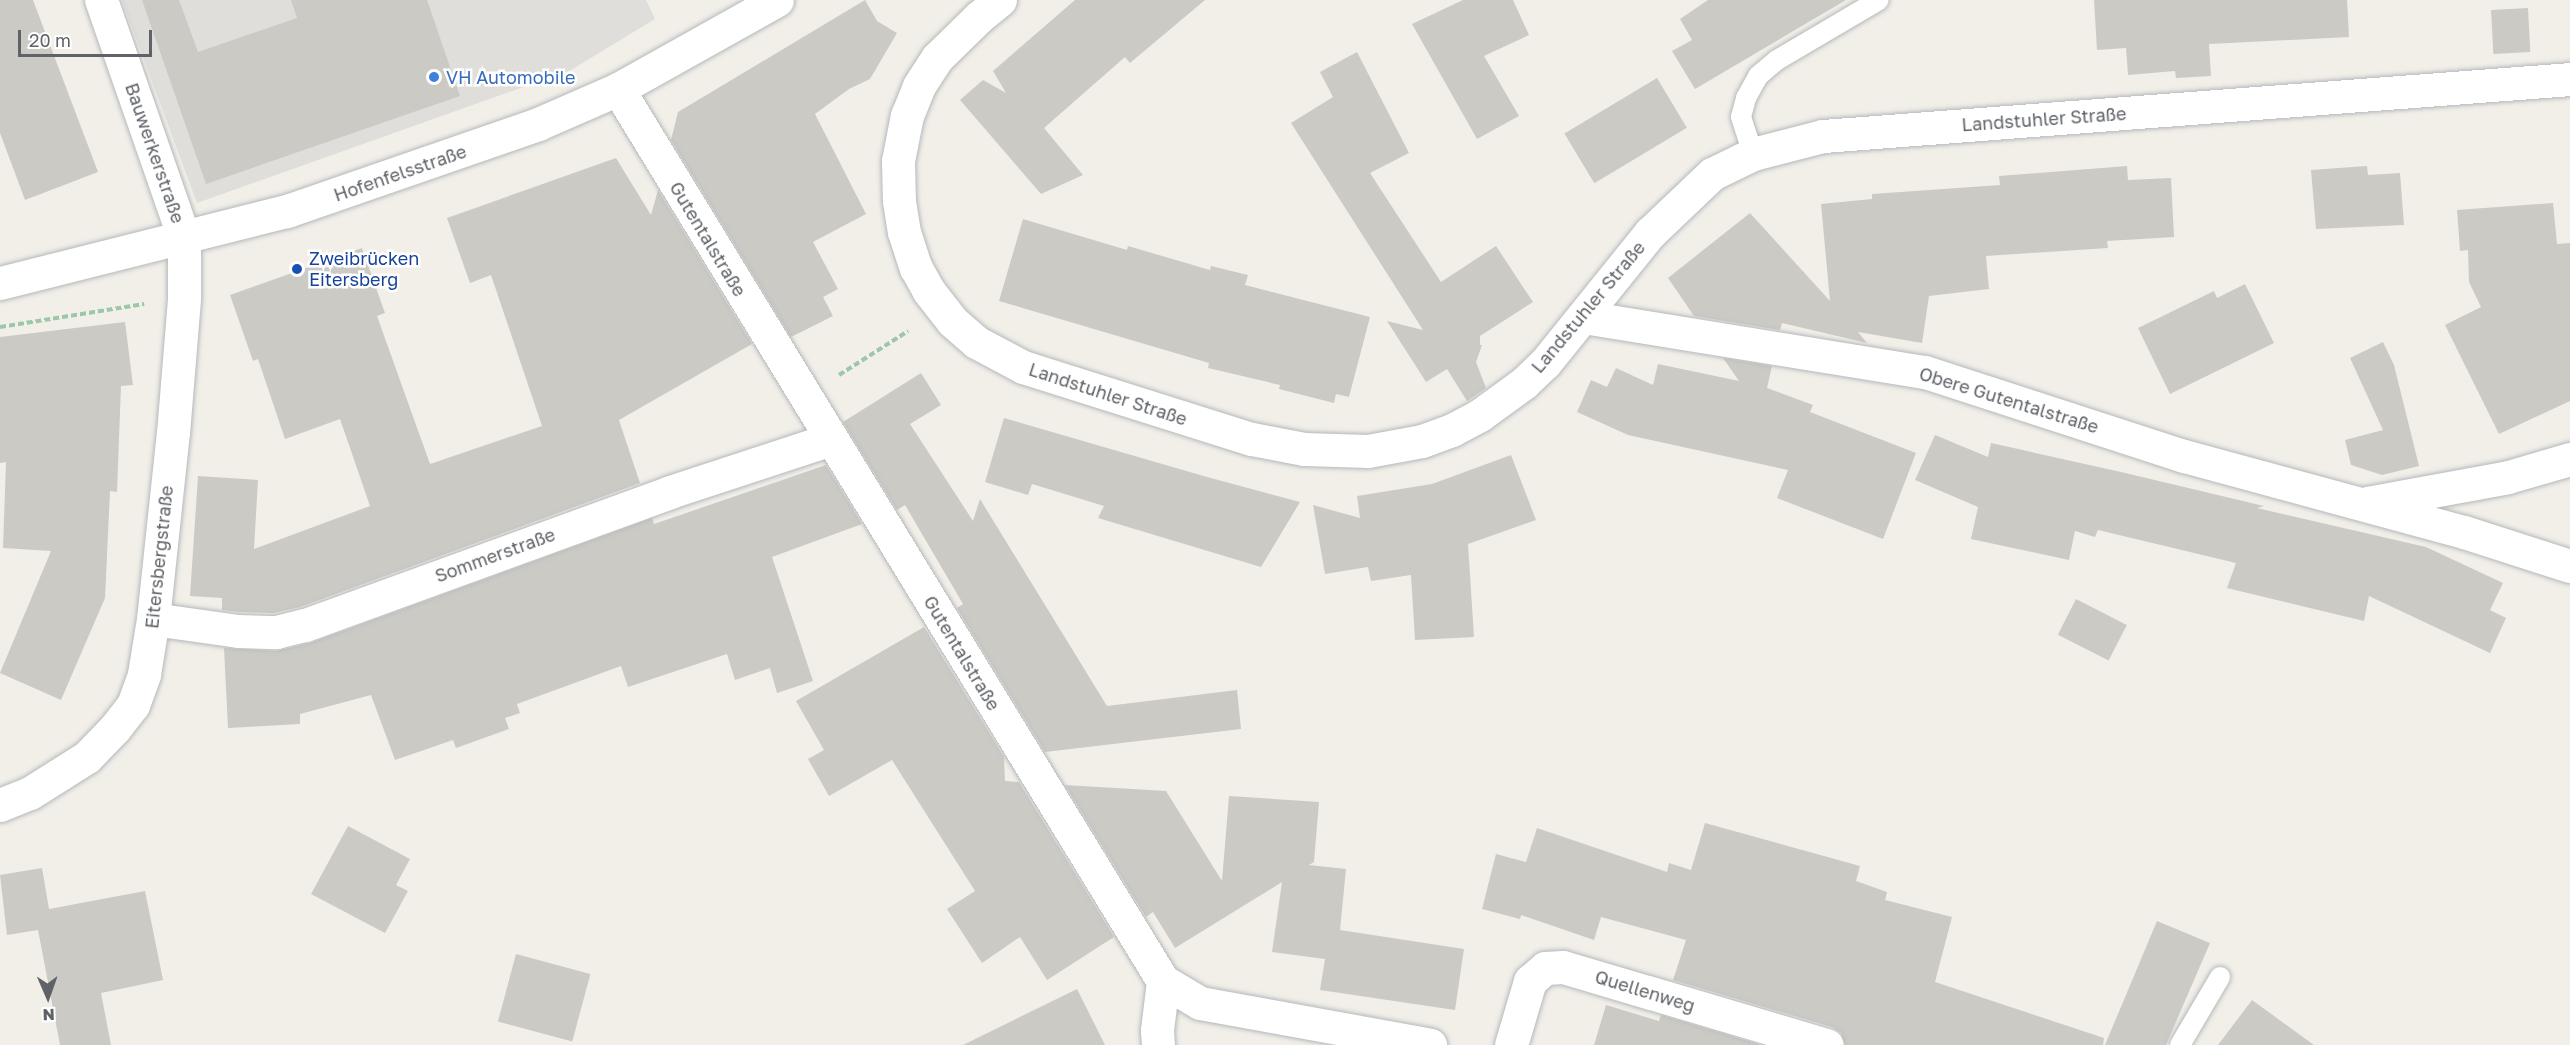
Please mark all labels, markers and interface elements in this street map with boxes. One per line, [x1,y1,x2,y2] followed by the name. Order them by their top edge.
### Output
[21,18,154,56] scale bar
[29,29,71,51] text: 20 m
[446,66,575,88] place label: VH Automobile
[427,70,441,84] marker: VH Automobile
[121,80,189,226] street label: Bauwerkerstraße
[1961,102,2127,136] street label: Landstuhler Straße
[331,140,469,206] street label: Hofenfelsstraße
[665,178,751,300] street label: Gutentalstraße
[1527,237,1649,377] street label: Landstuhler Straße
[309,248,419,290] place label: Zweibrücken Eitersberg
[290,262,304,276] marker: Zweibrücken Eitersberg
[1026,358,1190,430] street label: Landstuhler Straße
[1917,362,2101,438] street label: Obere Gutentalstraße
[141,484,177,630] street label: Eitersbergstraße
[432,523,558,587] street label: Sommerstraße
[919,592,1005,714] street label: Gutentalstraße
[1592,966,1698,1016] street label: Quellenweg
[18,967,78,1027] north arrow
[42,1005,55,1025] text: N

